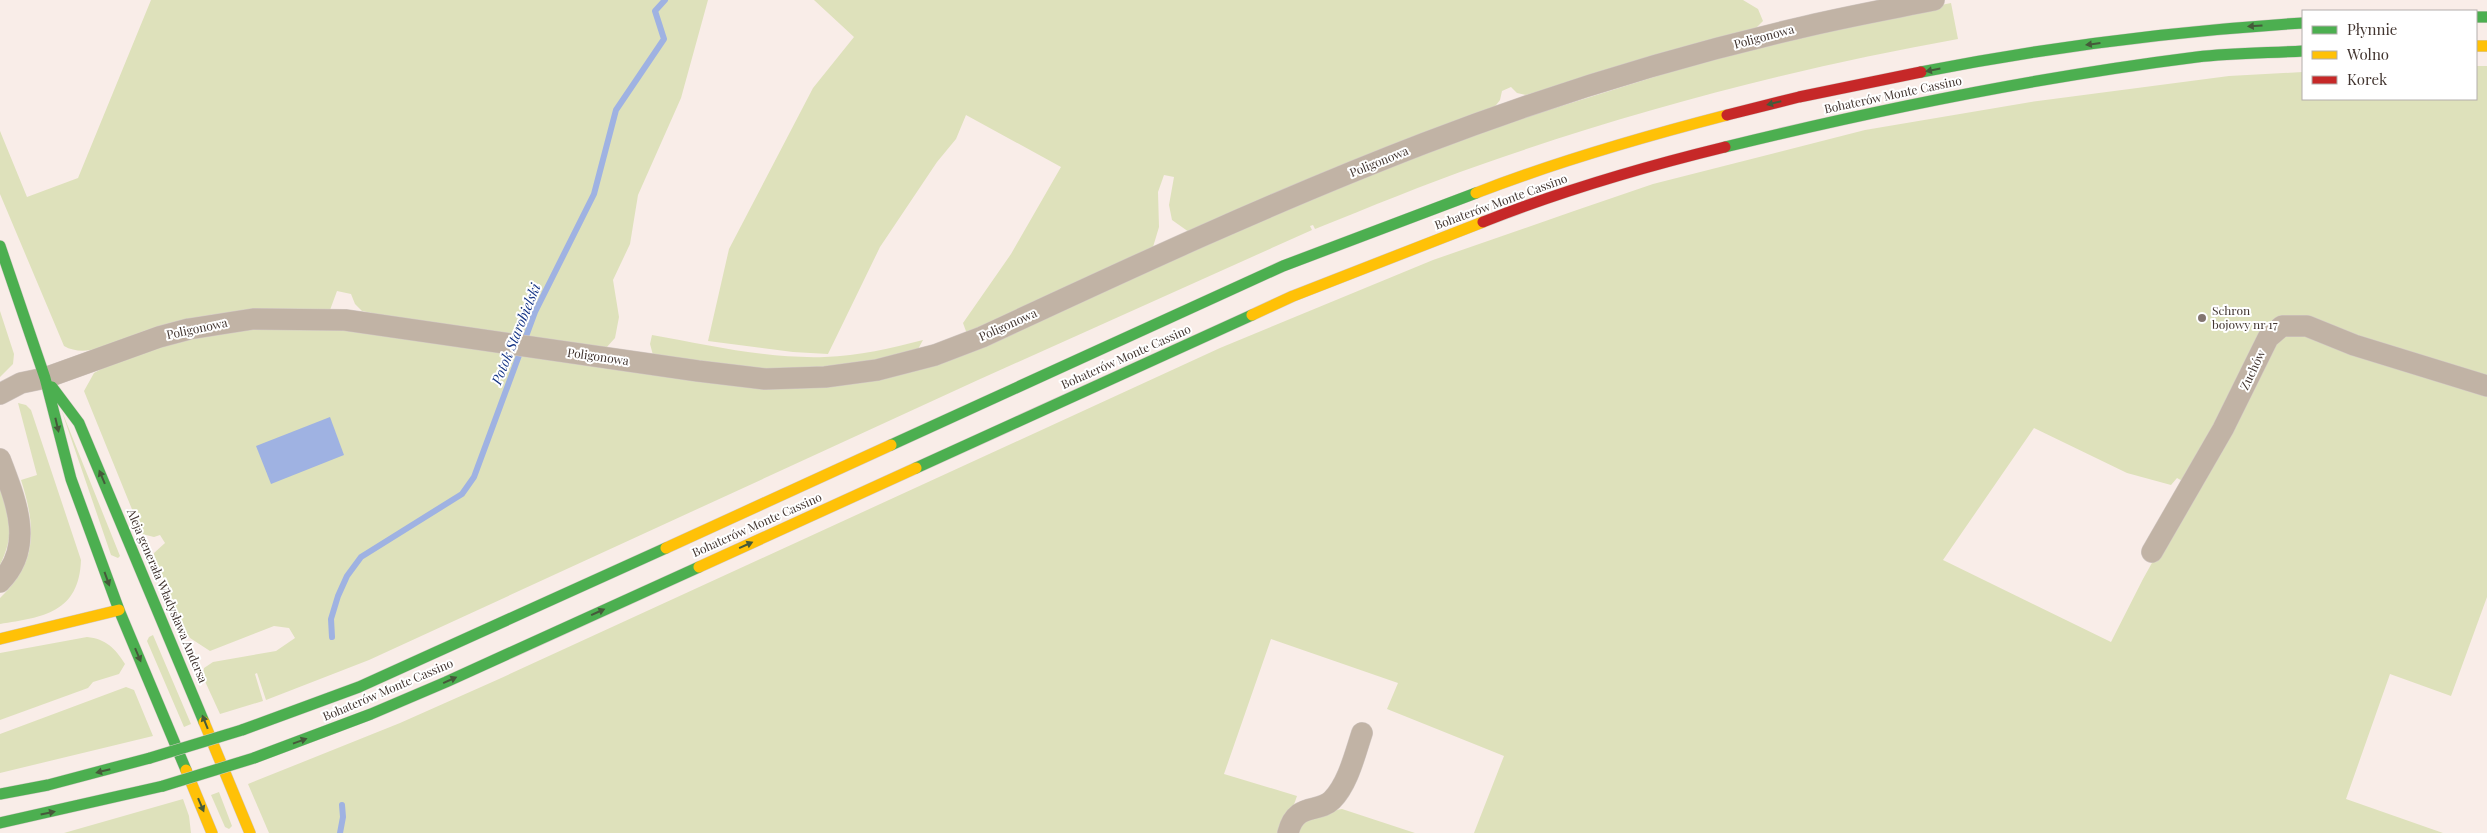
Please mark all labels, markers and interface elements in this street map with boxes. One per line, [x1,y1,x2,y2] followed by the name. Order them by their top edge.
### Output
[2302,10,2477,100] legend
[2347,19,2397,39] text: Płynnie
[1732,20,1796,52] street label: Poligonowa
[2246,23,2262,31] one-way arrow
[2085,40,2101,48] one-way arrow
[2346,44,2389,64] text: Wolno
[1925,66,1940,74] one-way arrow
[2347,69,2388,89] text: Korek
[1823,72,1963,116] street label: Bohaterów Monte Cassino
[1766,100,1781,108] one-way arrow
[1347,142,1410,180] street label: Poligonowa
[1432,169,1570,233] street label: Bohaterów Monte Cassino
[486,280,545,388] water label: Potok Starobielski
[2212,302,2278,332] place label: Schron bojowy nr 17
[976,304,1039,344] street label: Poligonowa
[2196,312,2208,324] marker: Schron bojowy nr 17
[165,314,229,342] street label: Poligonowa
[1058,320,1193,392] street label: Bohaterów Monte Cassino
[566,344,630,368] street label: Poligonowa
[2236,346,2269,392] street label: Zuchów
[53,418,61,433] one-way arrow
[98,470,106,484] one-way arrow
[689,488,824,560] street label: Bohaterów Monte Cassino
[124,505,212,685] street label: Aleja generała Władysława Andersa
[739,541,753,549] one-way arrow
[103,572,111,587] one-way arrow
[591,608,605,616] one-way arrow
[135,648,143,662] one-way arrow
[320,654,456,724] street label: Bohaterów Monte Cassino
[443,675,457,683] one-way arrow
[200,715,208,729] one-way arrow
[293,737,308,745] one-way arrow
[95,767,110,775] one-way arrow
[197,798,205,812] one-way arrow
[40,809,56,817] one-way arrow

